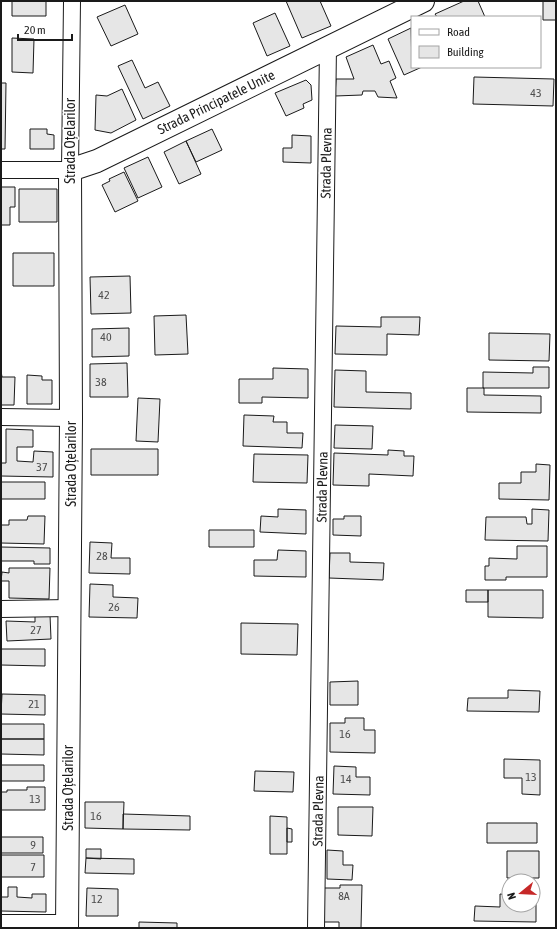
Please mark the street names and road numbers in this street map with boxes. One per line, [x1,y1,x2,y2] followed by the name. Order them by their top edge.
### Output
[155,67,277,137] street label: Strada Principatele Unite
[62,97,78,184] street label: Strada Oțelarilor
[317,127,335,199] street label: Strada Plevna
[63,420,79,507] street label: Strada Oțelarilor
[313,451,331,523] street label: Strada Plevna
[60,744,76,831] street label: Strada Oțelarilor
[309,775,327,847] street label: Strada Plevna

